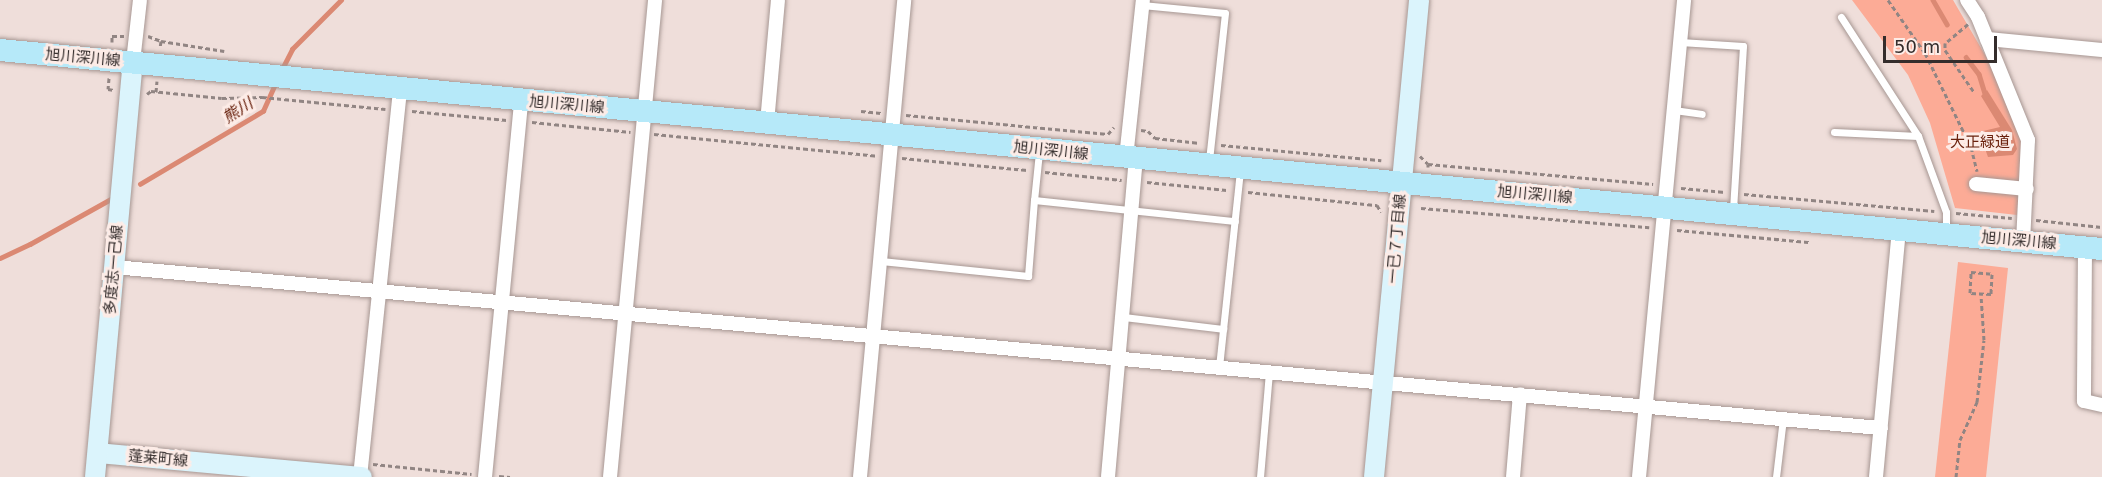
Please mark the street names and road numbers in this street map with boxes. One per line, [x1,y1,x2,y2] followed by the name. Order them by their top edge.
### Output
[45,46,121,70] street label: 旭川深川線
[529,93,605,117] street label: 旭川深川線
[1013,138,1089,164] street label: 旭川深川線
[1497,183,1573,207] street label: 旭川深川線
[1384,193,1410,285] street label: 一已７丁目線
[101,224,127,316] street label: 多度志一己線
[1981,229,2057,253] street label: 旭川深川線
[127,447,189,471] street label: 蓬莱町線

